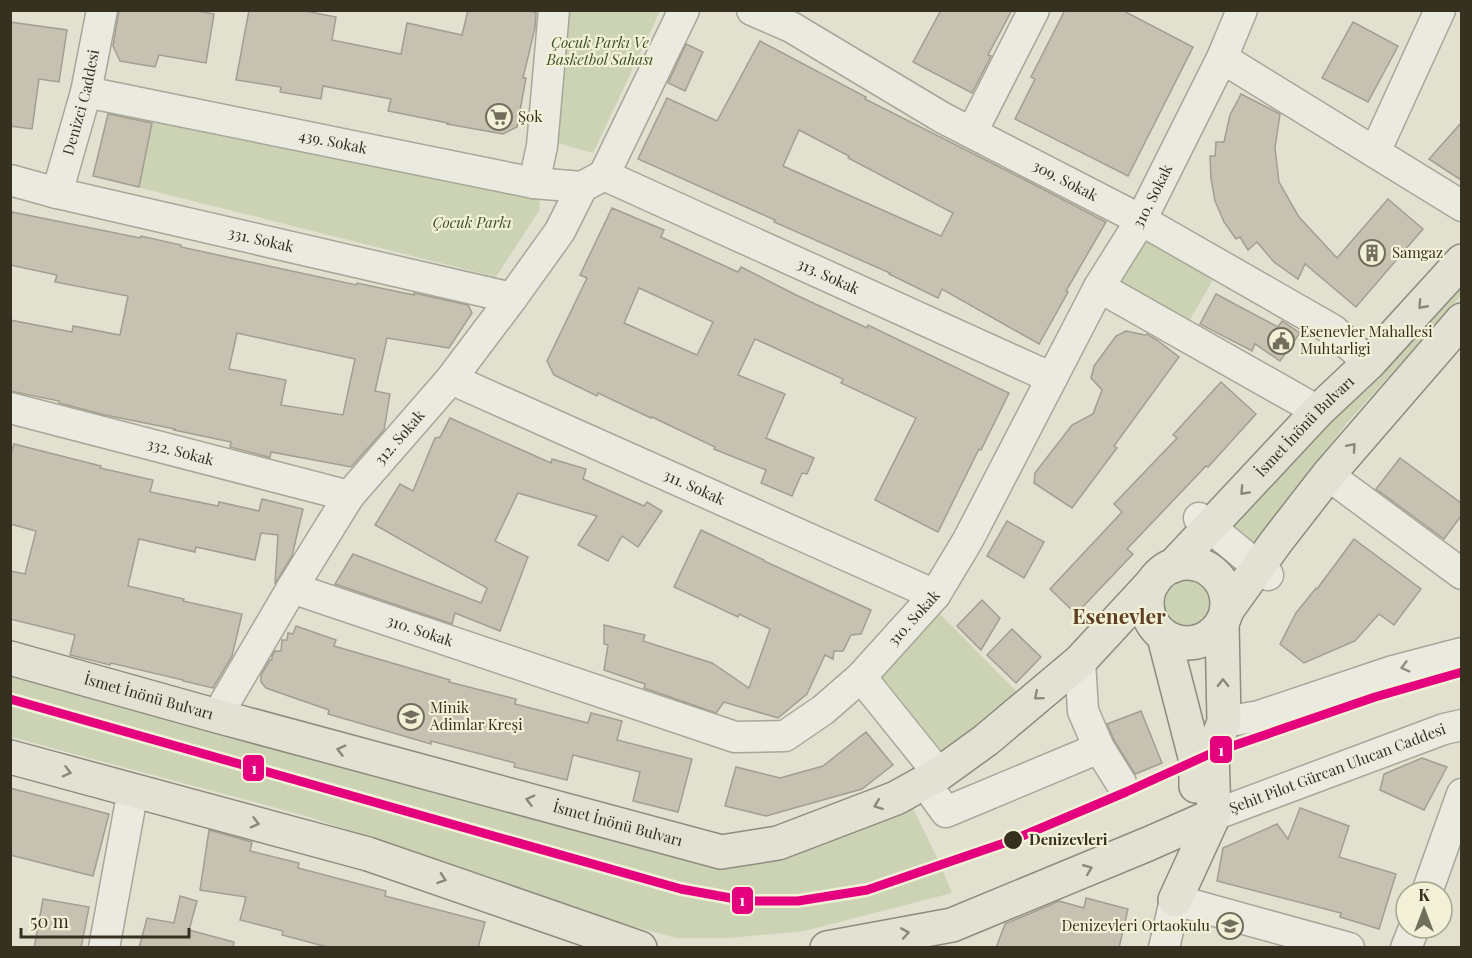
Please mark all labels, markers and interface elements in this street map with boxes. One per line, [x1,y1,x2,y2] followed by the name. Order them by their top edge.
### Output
[546,32,653,69] park label: Çocuk Parkı Ve Basketbol Sahası
[57,47,103,157] street label: Denizci Caddesi
[484,102,514,132] supermarket icon: Şok
[518,106,543,126] place label: Şok
[297,125,370,158] street label: 439. Sokak
[1029,155,1102,205] street label: 309. Sokak
[1128,160,1177,231] street label: 310. Sokak
[432,212,512,232] park label: Çocuk Parkı
[226,222,297,256] street label: 331. Sokak
[1357,238,1387,268] building icon: Samgaz
[1392,242,1443,262] place label: Samgaz
[794,253,864,299] street label: 313. Sokak
[1418,298,1429,308] one-way arrow
[1300,321,1433,358] place label: Esenevler Mahallesi Muhtarligi
[1266,326,1296,356] public building icon: Esenevler Mahallesi Muhtarligi
[1251,371,1358,481] street label: İsmet İnönü Bulvarı
[370,405,429,469] street label: 312. Sokak
[145,433,217,470] street label: 332. Sokak
[1344,443,1355,454] one-way arrow
[660,464,729,509] street label: 311. Sokak
[1240,484,1251,495] one-way arrow
[883,585,944,650] street label: 310. Sokak
[1072,601,1166,629] district label: Esenevler
[384,610,457,651] street label: 310. Sokak
[1400,660,1410,673] one-way arrow
[82,668,216,724] street label: İsmet İnönü Bulvarı
[1217,679,1229,688] one-way arrow
[1034,689,1045,700] one-way arrow
[429,697,523,734] place label: Minik Adimlar Kreşi
[396,702,426,732] school or university icon: Minik Adimlar Kreşi
[1226,718,1449,817] street label: Şehit Pilot Gürcan Ulucan Caddesi
[1209,735,1233,764] line badge: 1
[1218,739,1224,760] text: 1
[336,744,346,757] one-way arrow
[242,754,265,782] line badge: 1
[251,757,257,778] text: 1
[61,765,72,777] one-way arrow
[525,795,535,808] one-way arrow
[551,796,686,850] street label: İsmet İnönü Bulvarı
[873,797,884,810] one-way arrow
[249,816,260,828] one-way arrow
[1002,829,1024,851] marker: Denizevleri
[1029,829,1108,849] place label: Denizevleri
[1082,864,1093,876] one-way arrow
[436,872,447,884] one-way arrow
[1394,880,1454,940] north arrow
[1418,884,1430,905] text: K
[731,886,754,915] line badge: 1
[739,889,745,910] text: 1
[21,901,189,939] scale bar
[30,909,69,933] text: 50 m
[1215,911,1245,941] school or university icon: Denizevleri Ortaokulu
[1061,915,1210,935] place label: Denizevleri Ortaokulu
[900,927,910,940] one-way arrow

